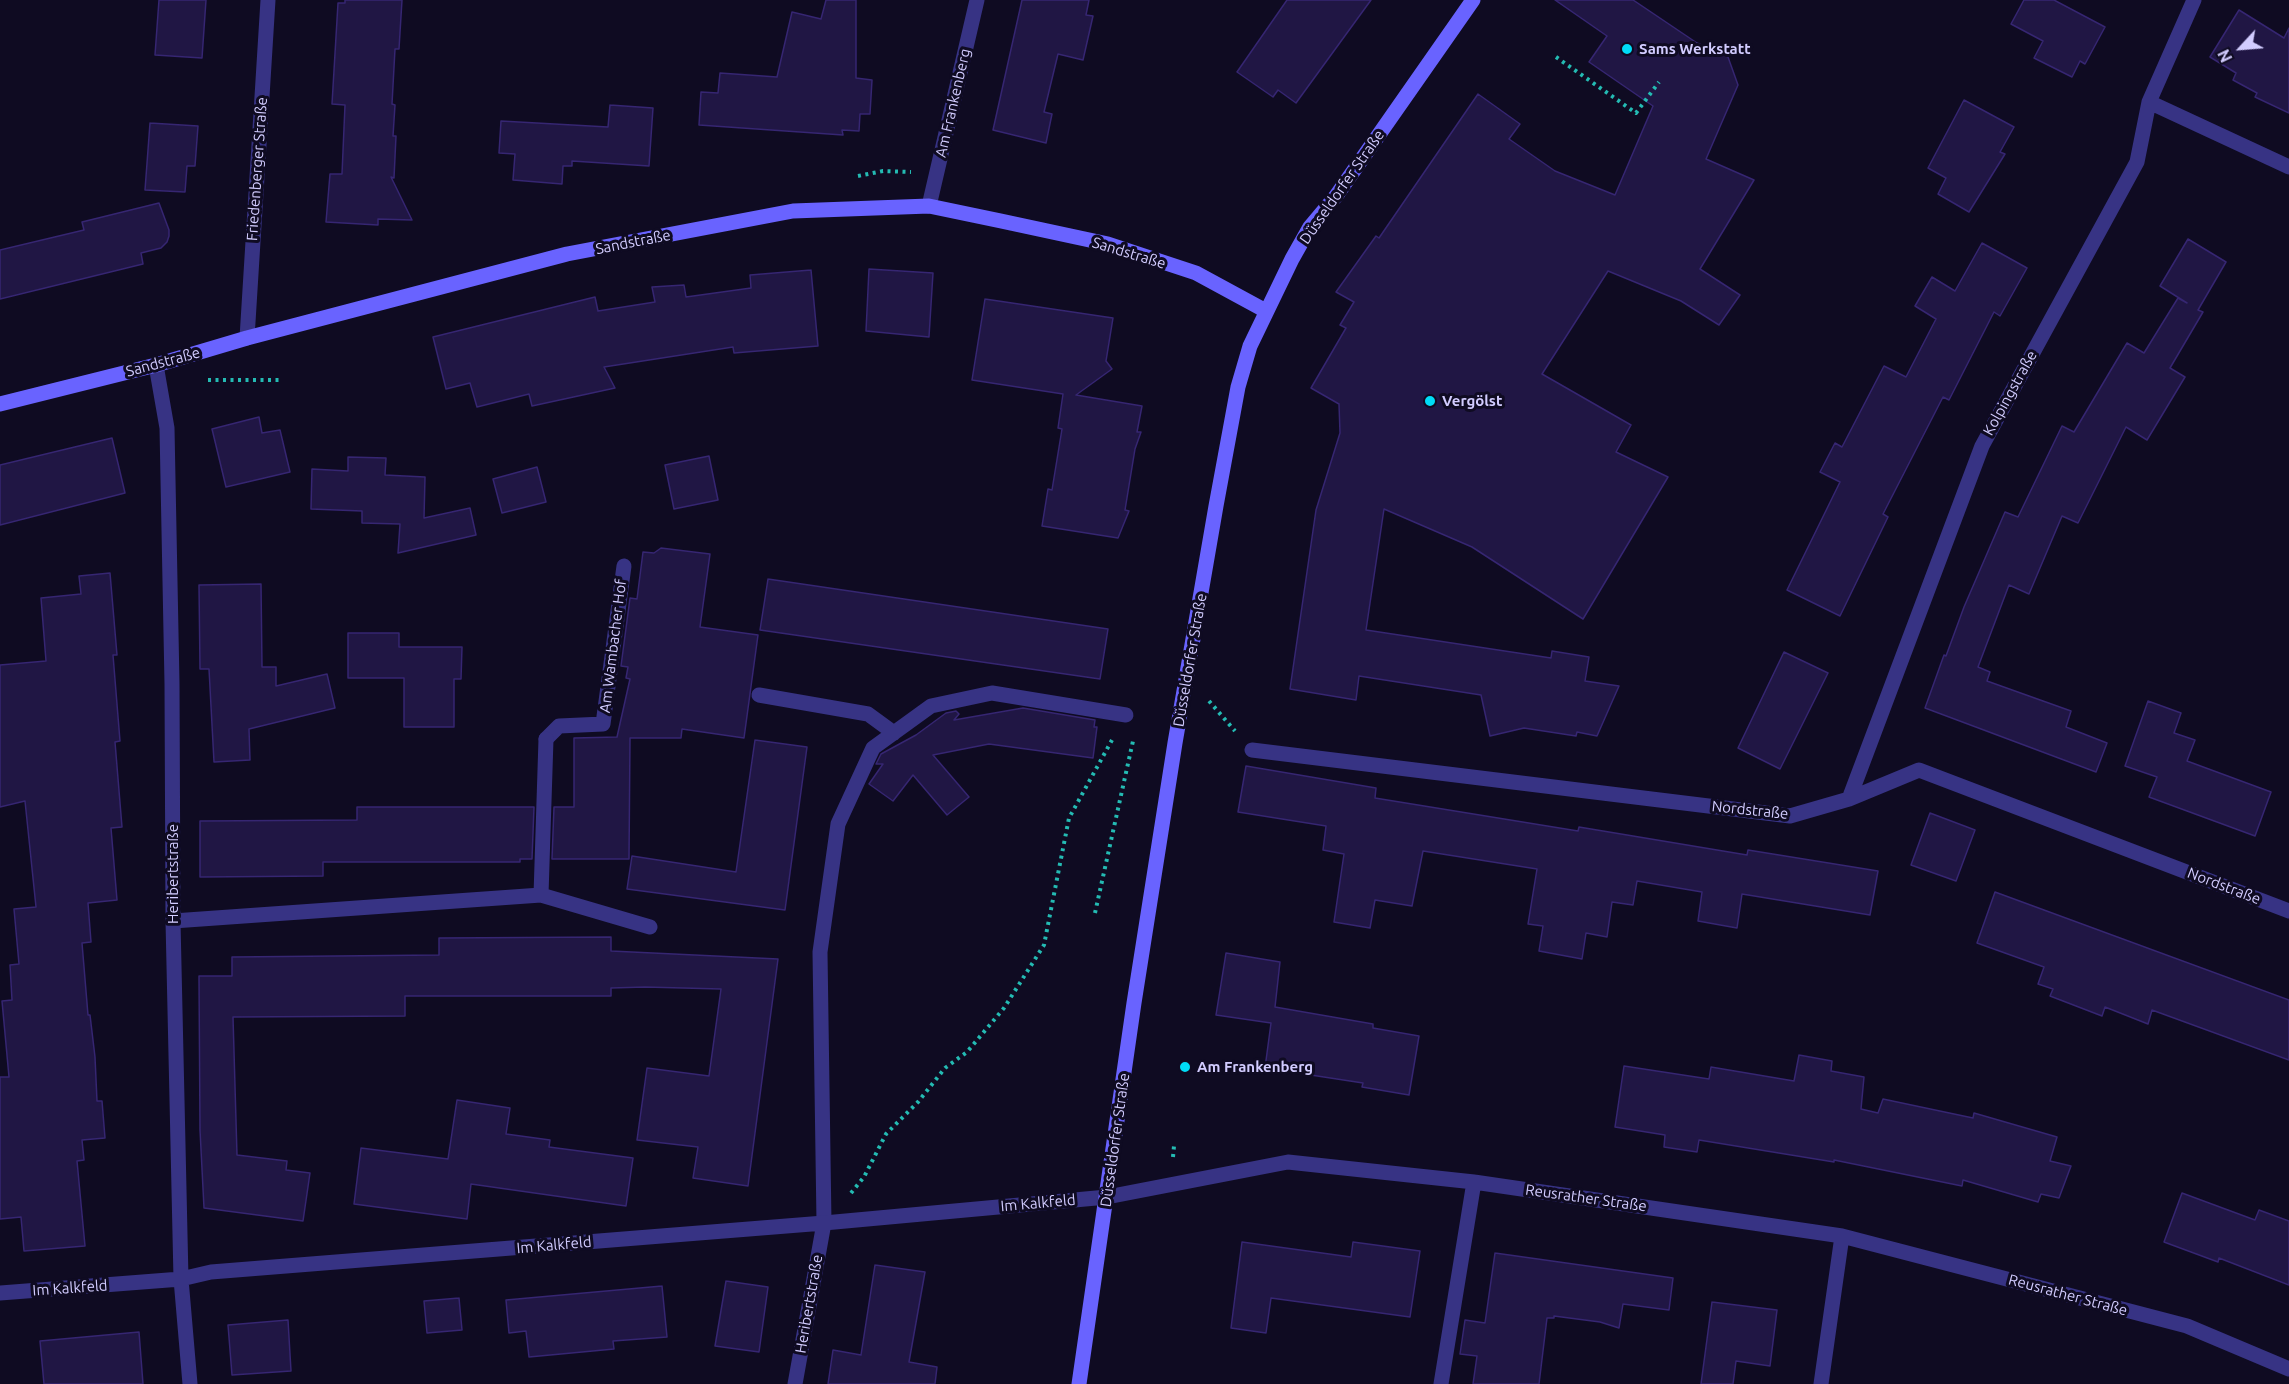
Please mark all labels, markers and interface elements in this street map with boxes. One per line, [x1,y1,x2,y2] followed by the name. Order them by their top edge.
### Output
[2211,18,2271,78] north arrow
[1639,40,1751,58] place label: Sams Werkstatt
[1620,42,1634,56] marker: Sams Werkstatt
[932,47,974,159] street label: Am Frankenberg
[2214,47,2236,65] text: N
[243,97,271,241] street label: Friedenberger Straße
[1296,126,1388,248] street label: Düsseldorfer Straße
[594,226,672,258] street label: Sandstraße
[1090,233,1168,273] street label: Sandstraße
[124,343,202,381] street label: Sandstraße
[1979,347,2041,439] street label: Kolpingstraße
[1442,392,1502,410] place label: Vergölst
[1423,394,1437,408] marker: Vergölst
[596,578,630,714] street label: Am Wambacher Hof
[1169,592,1211,728] street label: Düsseldorfer Straße
[1711,797,1789,823] street label: Nordstraße
[164,824,182,924] street label: Heribertstraße
[2185,864,2263,908] street label: Nordstraße
[1197,1058,1313,1076] place label: Am Frankenberg
[1178,1060,1192,1074] marker: Am Frankenberg
[1097,1072,1133,1208] street label: Düsseldorfer Straße
[1524,1181,1648,1215] street label: Reusrather Straße
[1000,1191,1076,1215] street label: Im Kalkfeld
[516,1233,592,1257] street label: Im Kalkfeld
[791,1253,827,1355] street label: Heribertstraße
[2007,1270,2129,1320] street label: Reusrather Straße
[32,1276,108,1300] street label: Im Kalkfeld

